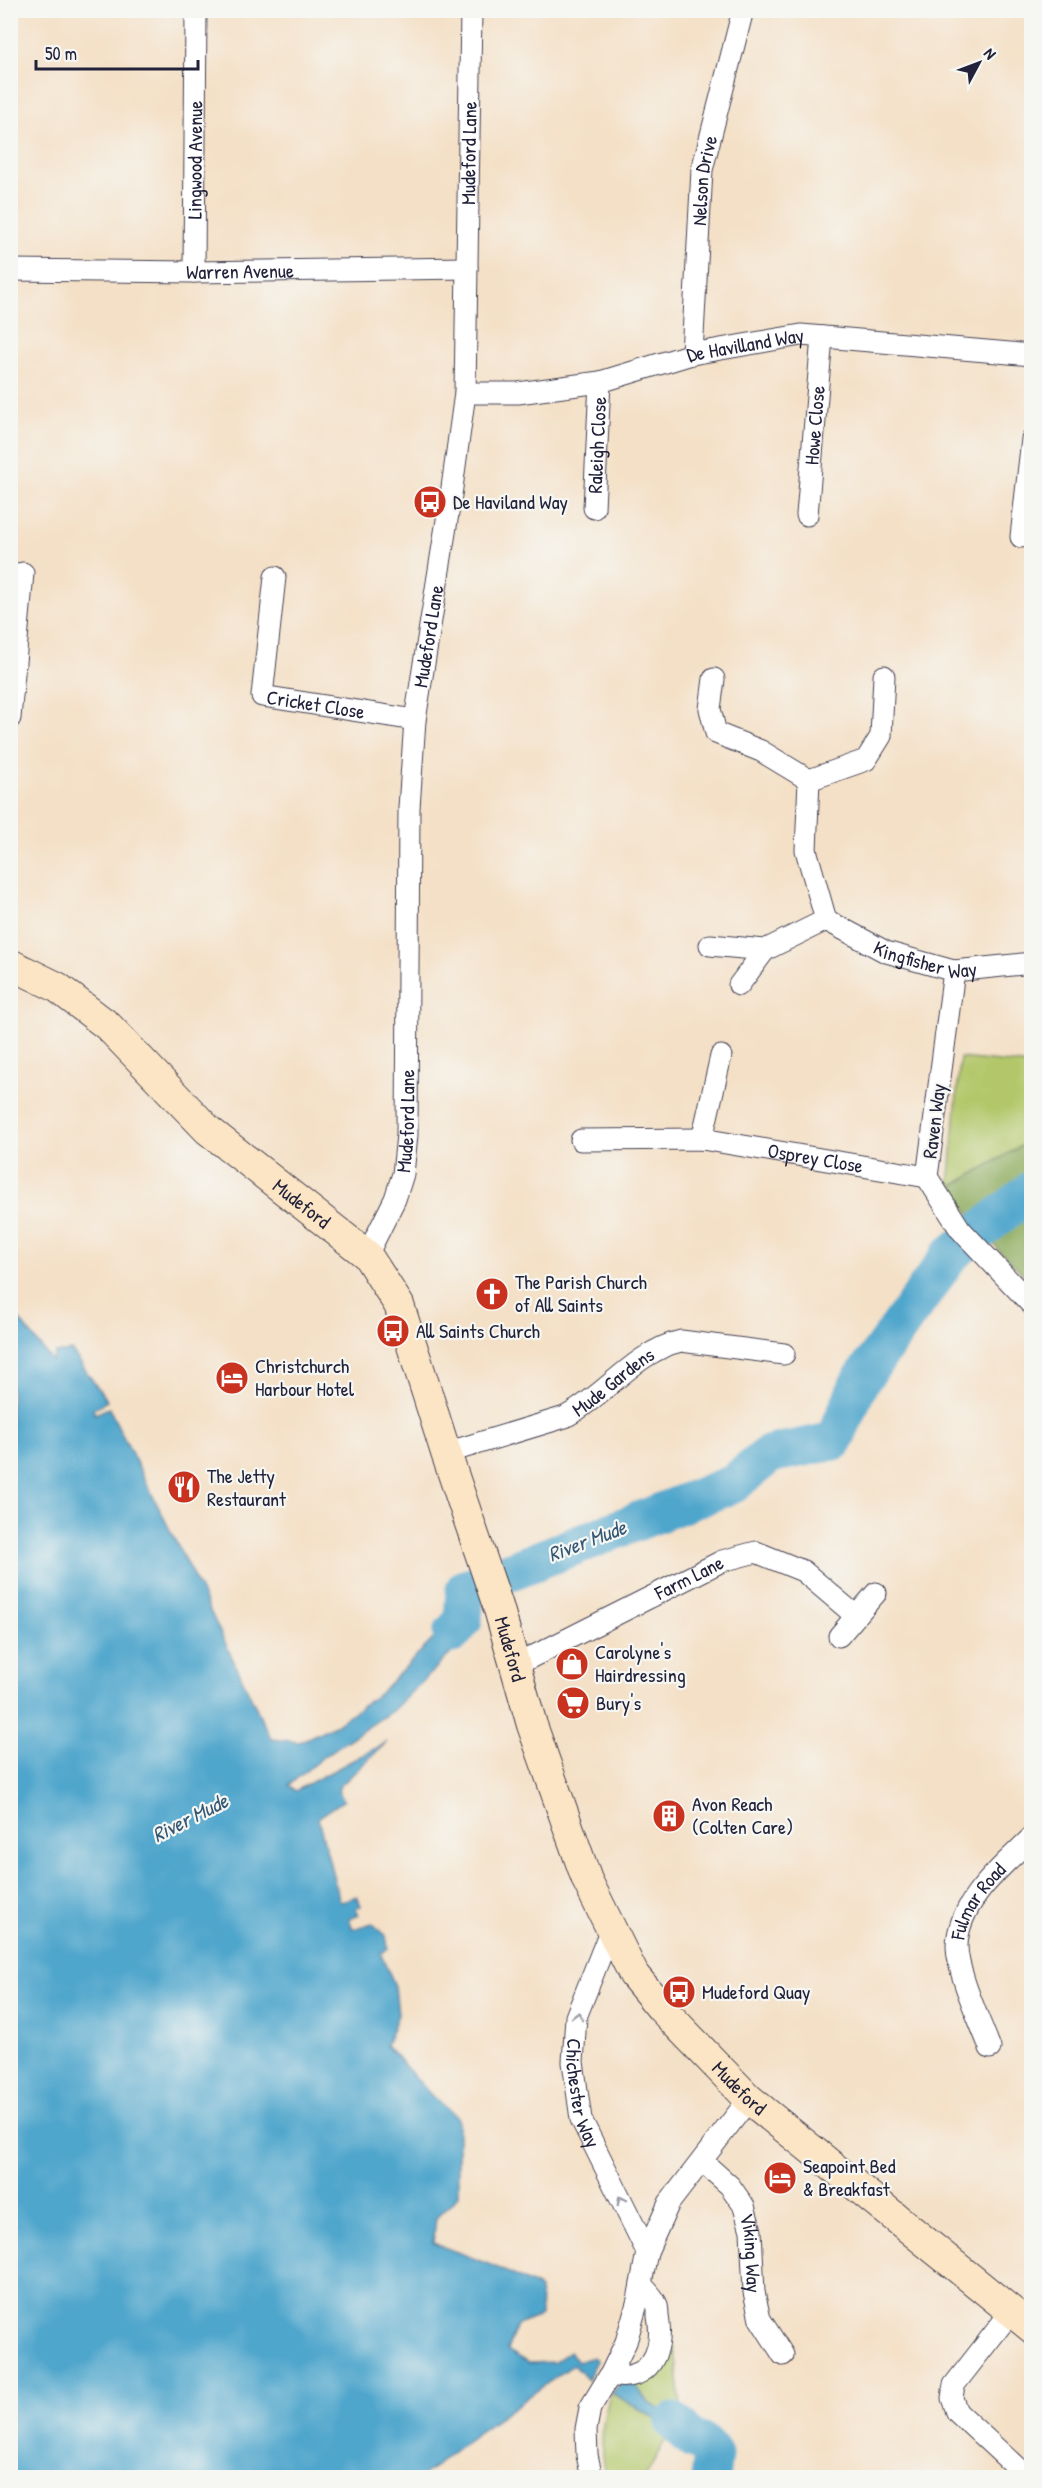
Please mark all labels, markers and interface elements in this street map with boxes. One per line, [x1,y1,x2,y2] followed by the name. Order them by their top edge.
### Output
[36,33,198,71] scale bar
[949,33,1009,93] north arrow
[45,41,77,66] text: 50 m
[979,43,1002,64] text: N
[180,101,208,219] street label: Lingwood Avenue
[454,101,483,205] street label: Mudeford Lane
[685,132,723,226] street label: Nelson Drive
[186,257,294,285] street label: Warren Avenue
[683,321,806,368] street label: De Havilland Way
[797,385,831,466] street label: Howe Close
[581,396,612,494] street label: Raleigh Close
[412,484,448,520] bus stop icon: De Haviland Way
[453,488,568,515] place label: De Haviland Way
[406,583,449,689] street label: Mudeford Lane
[265,683,367,725] street label: Cricket Close
[869,934,978,985] street label: Kingfisher Way
[389,1069,420,1174] street label: Mudeford Lane
[916,1082,951,1160] street label: Raven Way
[766,1136,865,1179] street label: Osprey Close
[268,1172,337,1235] street label: Mudeford
[515,1268,647,1318] place label: The Parish Church of All Saints
[474,1276,510,1312] church icon: The Parish Church of All Saints
[375,1313,411,1349] bus stop icon: All Saints Church
[416,1317,540,1344] place label: All Saints Church
[566,1340,659,1422] street label: Mude Gardens
[255,1352,355,1402] place label: Christchurch Harbour Hotel
[214,1360,250,1396] hotel icon: Christchurch Harbour Hotel
[207,1462,287,1512] place label: The Jetty Restaurant
[166,1469,202,1505] restaurant icon: The Jetty Restaurant
[544,1512,632,1569] water label: River Mude
[649,1548,728,1606] street label: Farm Lane
[489,1613,533,1685] street label: Mudeford
[595,1638,686,1688] place label: Carolyne's Hairdressing
[554,1646,590,1682] shop icon: Carolyne's Hairdressing
[555,1685,591,1721] supermarket icon: Bury's
[596,1689,642,1716] place label: Bury's
[147,1785,234,1849] water label: River Mude
[692,1790,793,1840] place label: Avon Reach (Colten Care)
[651,1798,687,1834] building icon: Avon Reach (Colten Care)
[943,1856,1011,1943] street label: Fulmar Road
[661,1974,697,2010] bus stop icon: Mudeford Quay
[702,1978,810,2005] place label: Mudeford Quay
[570,2011,583,2021] one-way arrow
[560,2038,607,2152] street label: Chichester Way
[706,2055,772,2121] street label: Mudeford
[803,2152,896,2202] place label: Seapoint Bed & Breakfast
[762,2160,798,2196] hotel icon: Seapoint Bed & Breakfast
[617,2196,628,2206] one-way arrow
[734,2210,768,2294] street label: Viking Way

